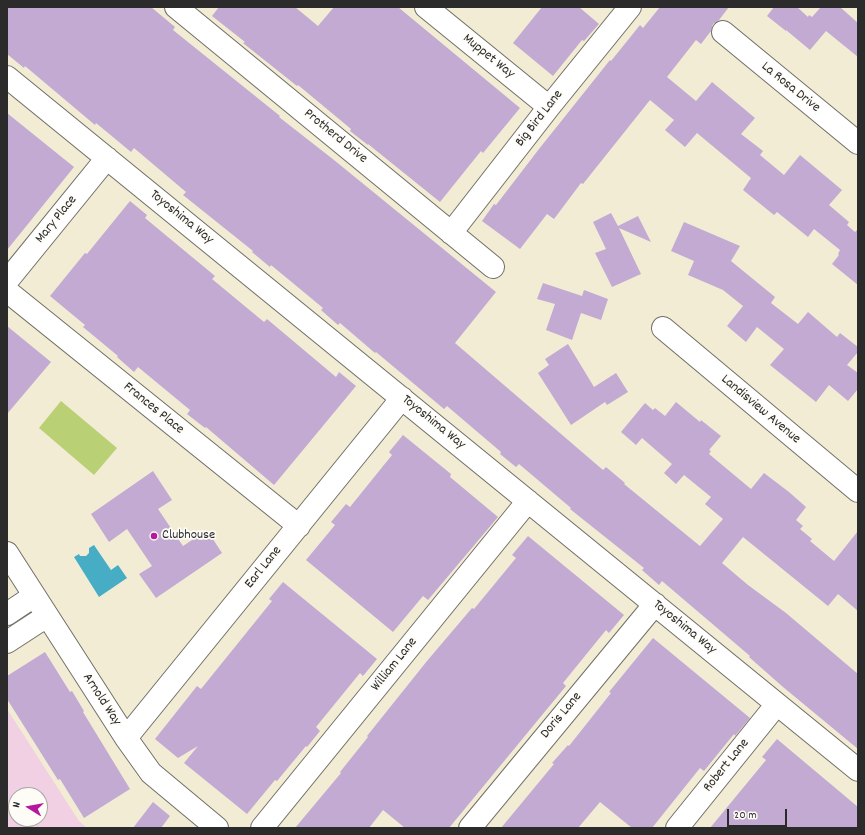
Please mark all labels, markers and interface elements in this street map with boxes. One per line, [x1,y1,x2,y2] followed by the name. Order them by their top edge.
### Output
[459,31,517,83] street label: Muppet Way
[757,59,823,117] street label: La Rosa Drive
[513,87,567,151] street label: Big Bird Lane
[300,106,370,168] street label: Protherd Drive
[146,187,216,249] street label: Toyoshima Way
[33,193,81,247] street label: Mary Place
[717,372,803,448] street label: Landisview Avenue
[119,379,187,439] street label: Frances Place
[398,392,468,454] street label: Toyoshima Way
[162,528,215,544] place label: Clubhouse
[149,531,159,541] marker: Clubhouse
[242,543,286,593] street label: Earl Lane
[649,597,719,659] street label: Toyoshima Way
[368,635,422,695] street label: William Lane
[78,671,124,729] street label: Arnold Way
[538,689,586,743] street label: Doris Lane
[700,736,754,796] street label: Robert Lane
[8,787,48,827] north arrow
[9,801,26,809] text: N
[729,801,789,827] scale bar
[734,807,757,824] text: 20 m

